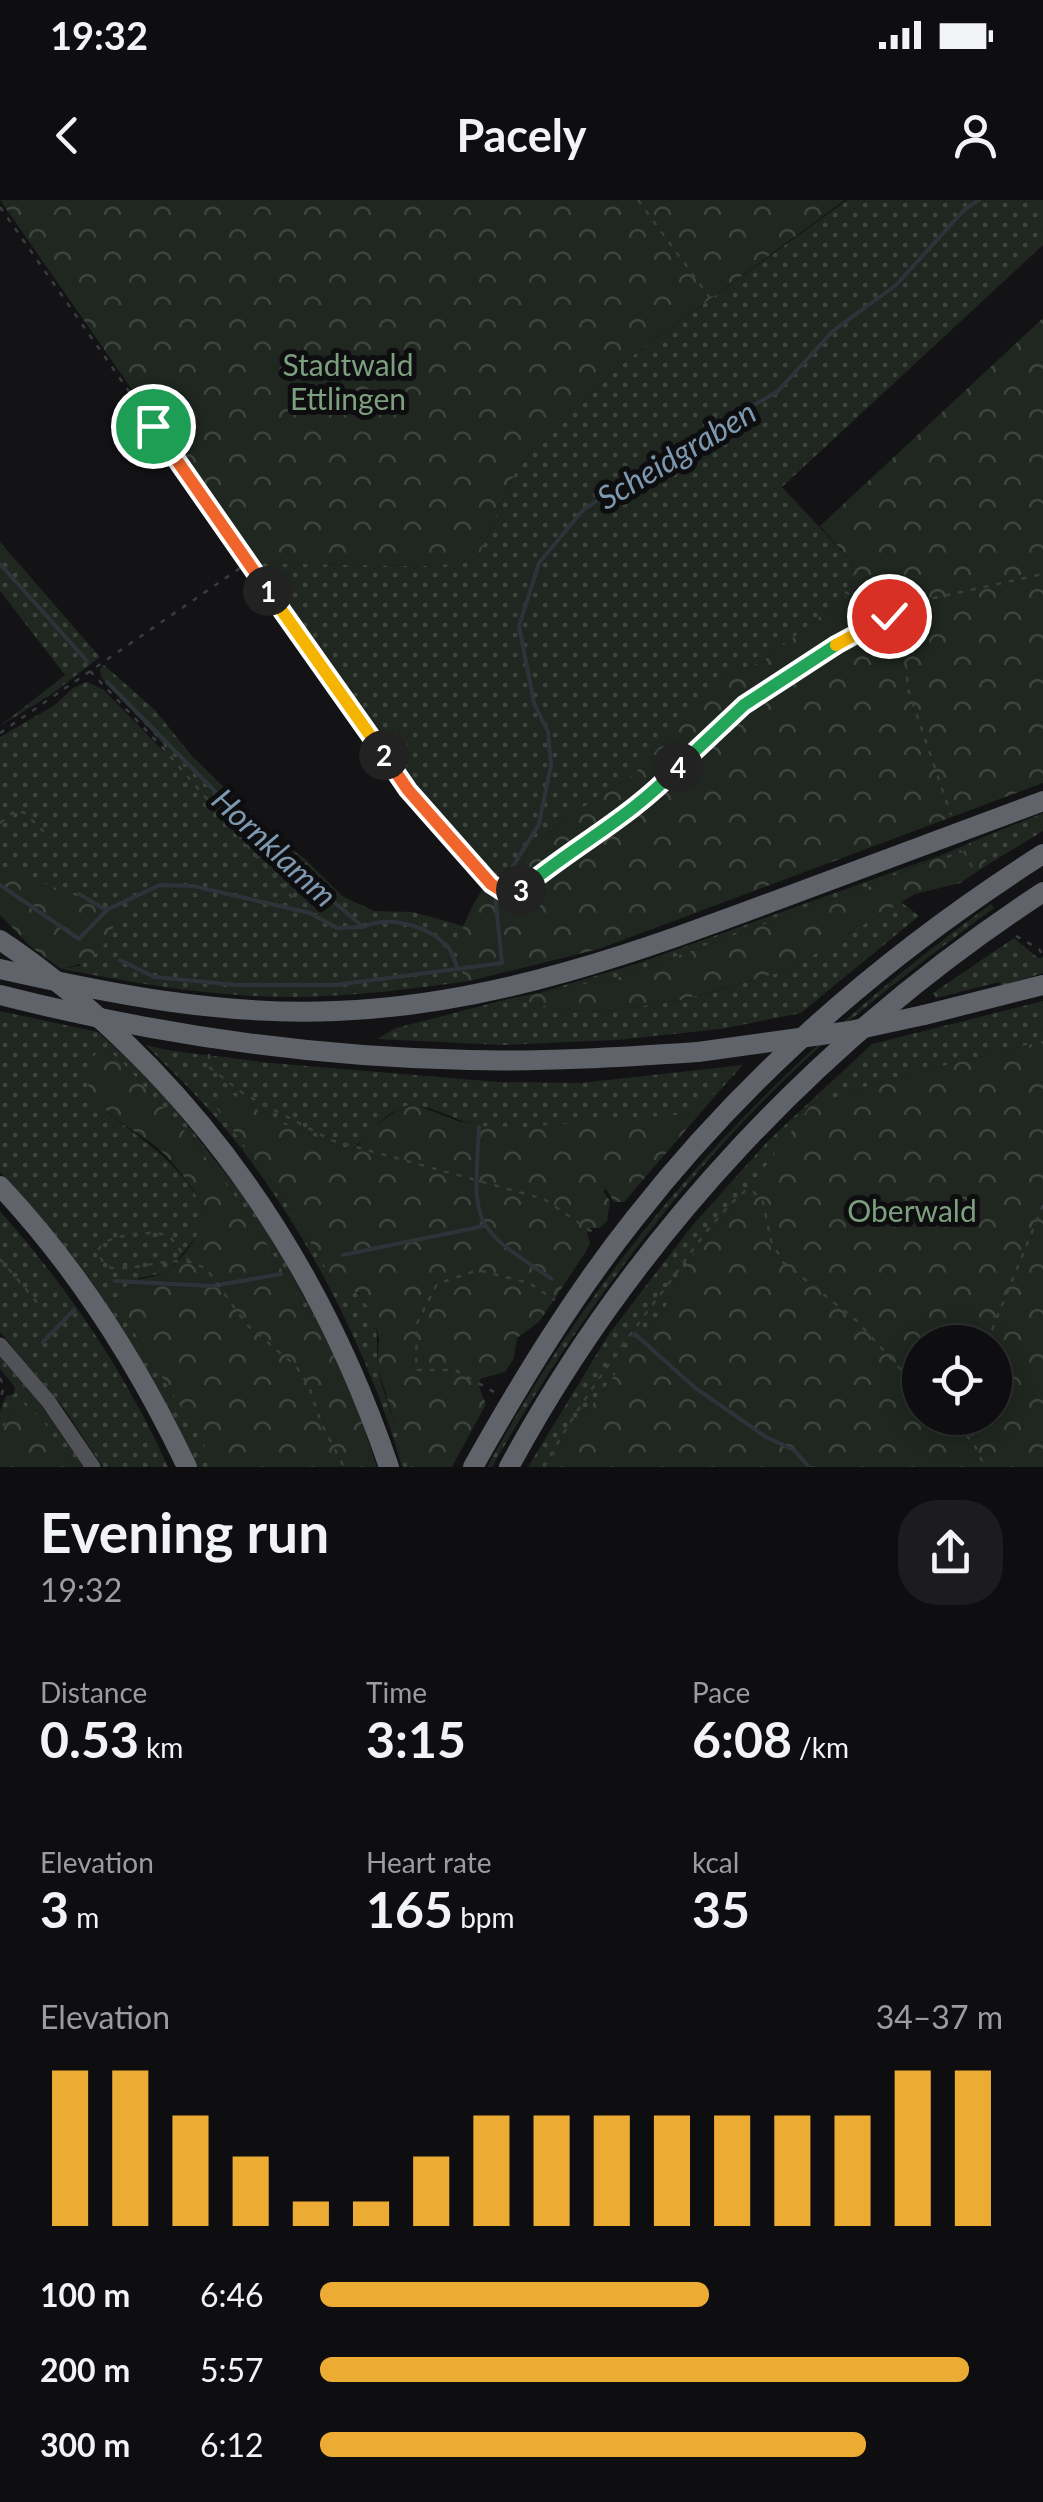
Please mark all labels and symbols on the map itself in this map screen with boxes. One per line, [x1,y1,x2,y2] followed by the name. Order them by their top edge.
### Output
[283,346,414,416] park label: Stadtwald Ettlingen
[111,384,196,469] pin
[590,391,762,517] water label: Scheidgraben
[243,566,293,616] pin: 1
[847,574,932,659] pin
[359,730,409,780] pin: 2
[653,742,703,792] pin: 4
[205,780,345,914] water label: Hornklamm
[496,865,546,915] pin: 3
[847,1192,977,1228] park label: Oberwald

